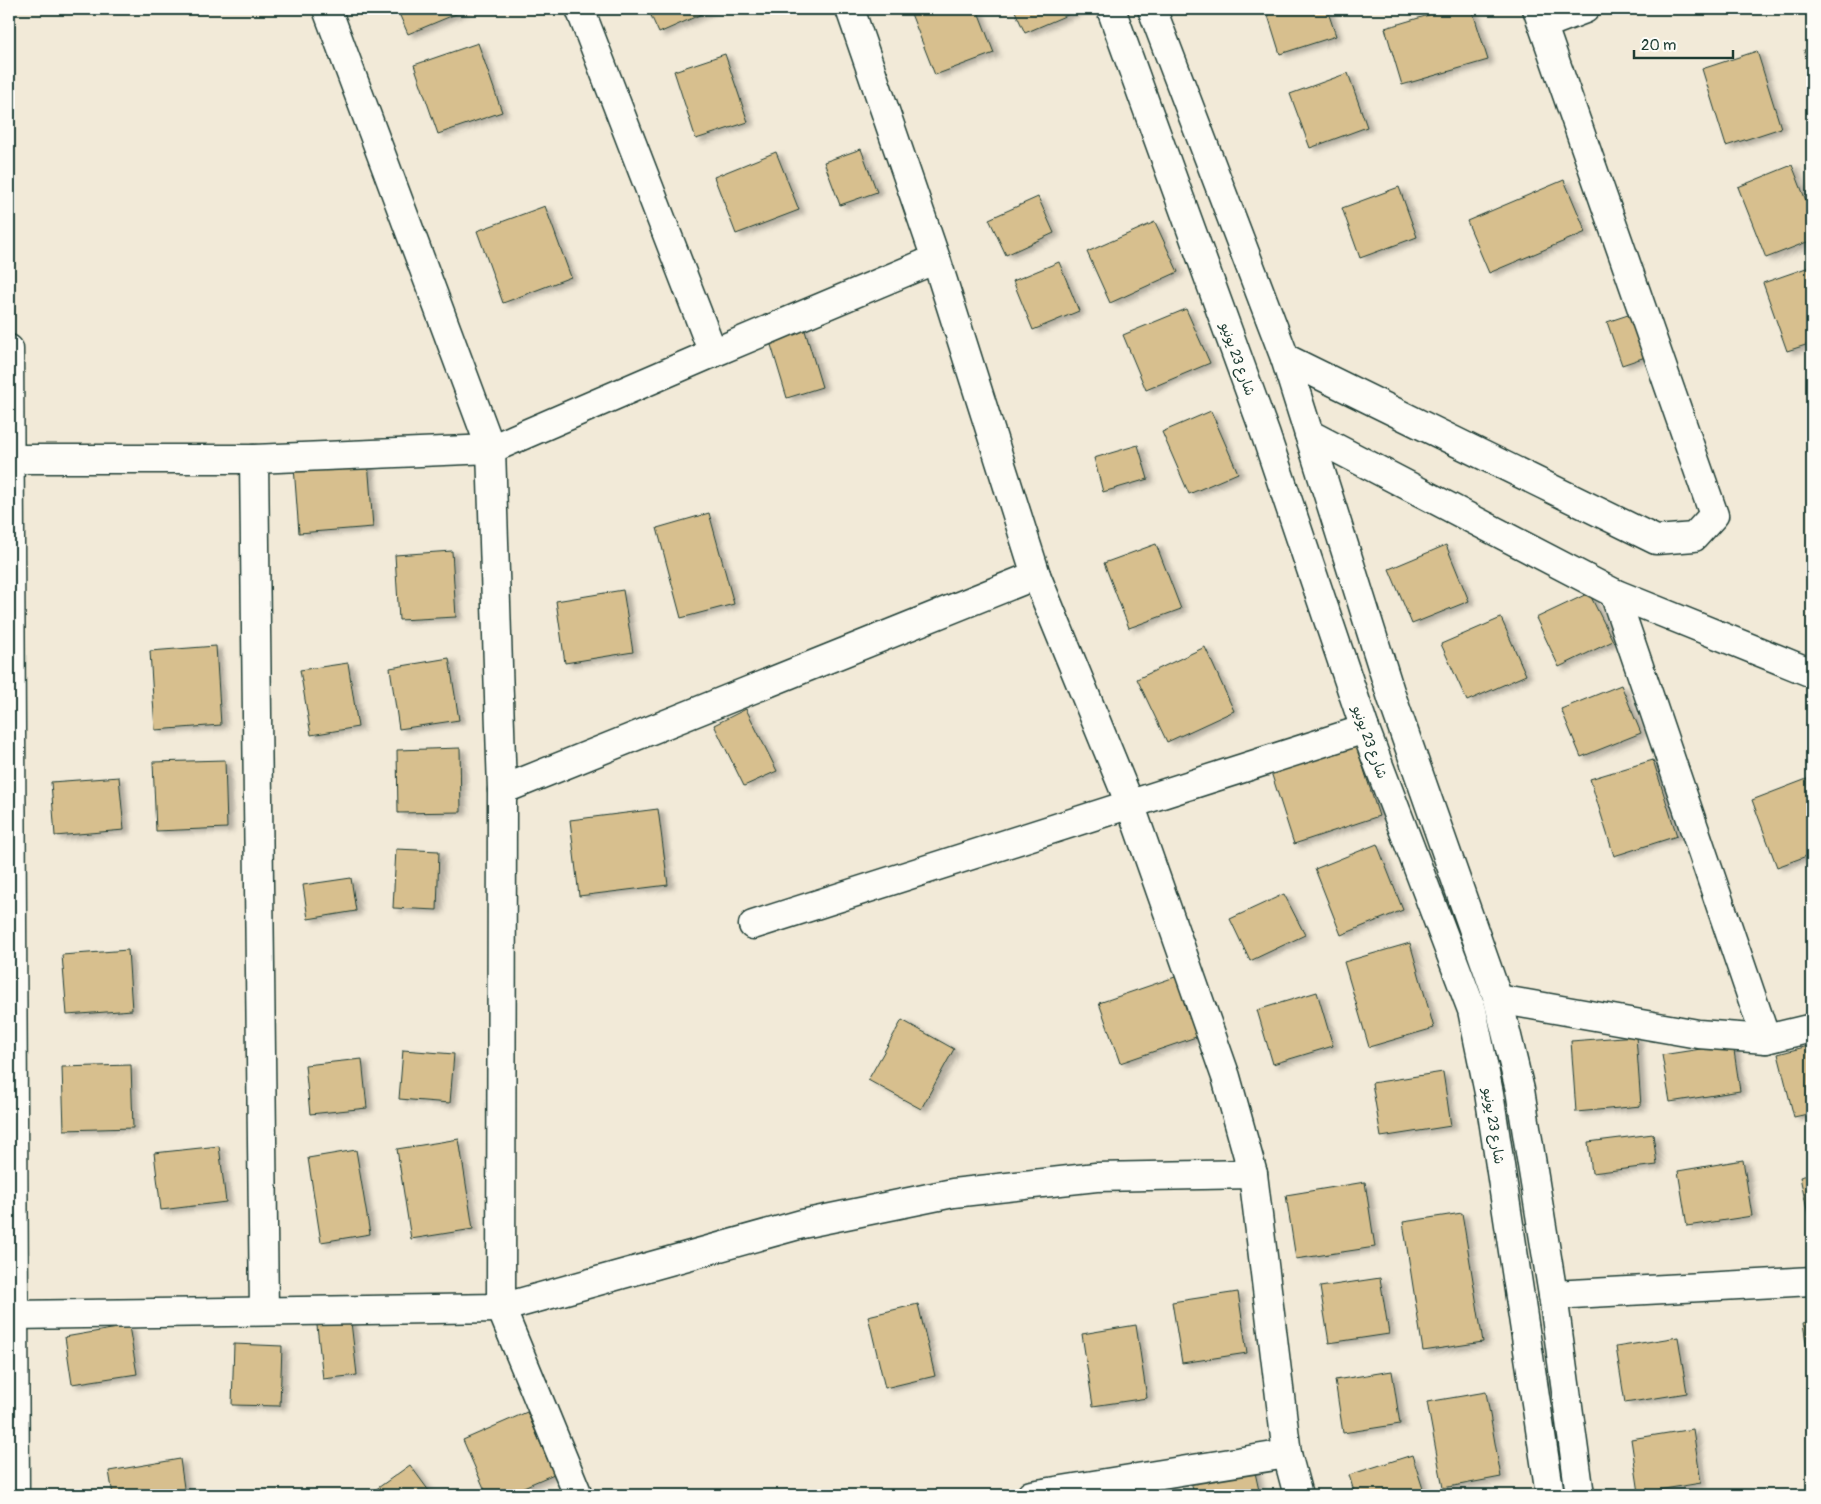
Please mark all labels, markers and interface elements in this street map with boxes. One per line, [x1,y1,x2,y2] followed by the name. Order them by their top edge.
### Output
[1634,28,1732,60] scale bar
[1641,36,1676,55] text: 20 m
[1215,319,1259,399] street label: شارع 23 يونيو
[1347,702,1391,782] street label: شارع 23 يونيو
[1478,1086,1508,1165] street label: شارع 23 يونيو

